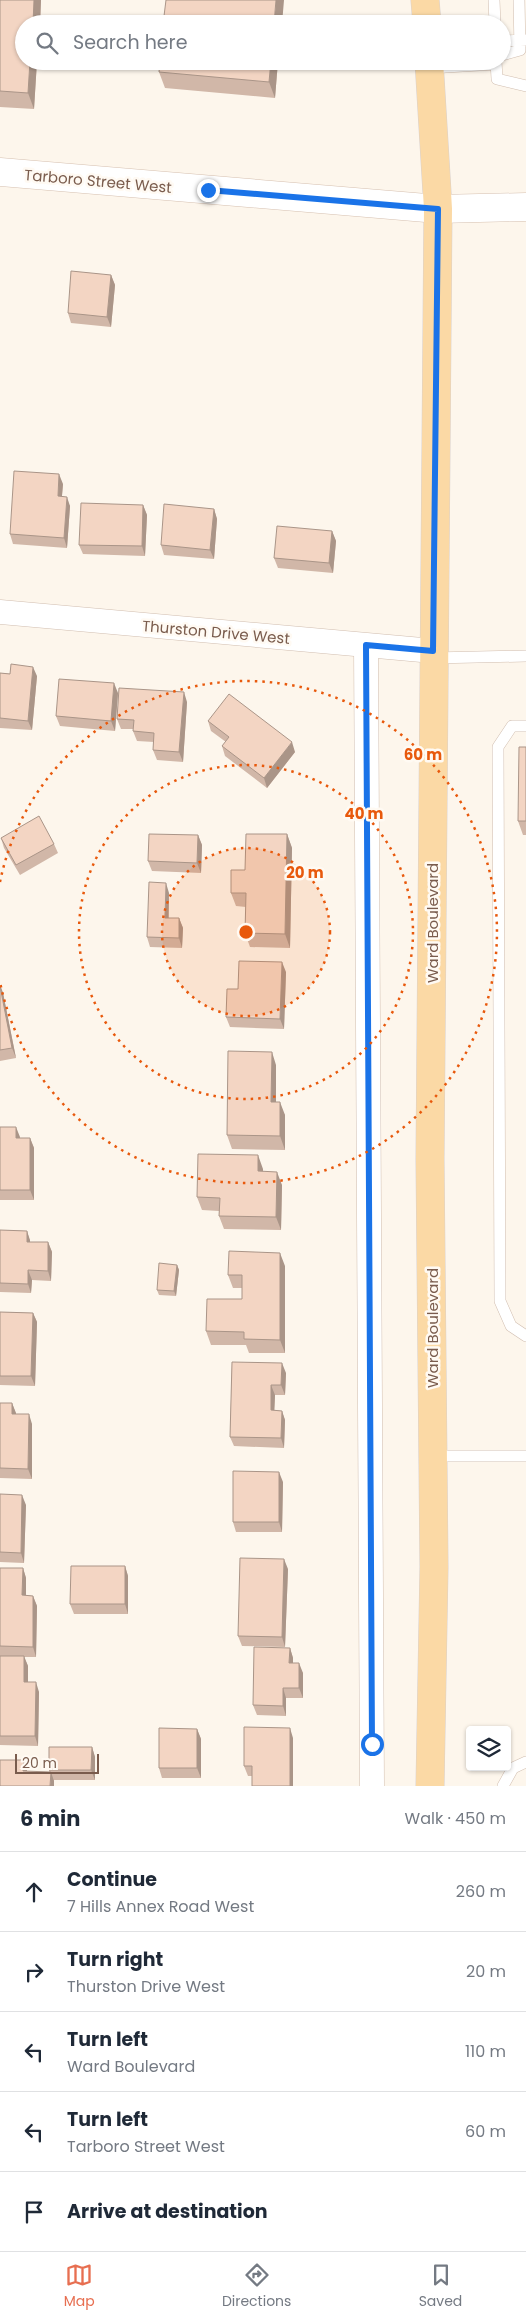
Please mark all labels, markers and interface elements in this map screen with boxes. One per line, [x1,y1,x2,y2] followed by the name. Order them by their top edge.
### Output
[15,15,511,70] search box
[33,29,61,57] icon: search
[73,29,187,56] text: Search here
[23,164,173,198] street label: Tarboro Street West
[197,179,220,202] route end
[141,615,291,649] street label: Thurston Drive West
[404,744,442,765] text: 60 m
[344,803,384,824] text: 40 m
[286,862,324,883] text: 20 m
[422,863,443,983] street label: Ward Boulevard
[237,923,255,941] centre of rings
[422,1268,443,1388] street label: Ward Boulevard
[466,1726,511,1771] map controls
[466,1726,511,1771] button: layers
[361,1733,384,1756] route start
[15,1751,99,1774] scale bar
[22,1753,57,1773] text: 20 m
[20,1804,80,1833] text: 6 min
[405,1807,506,1830] text: Walk · 450 m
[67,1866,157,1893] text: Continue
[20,1878,48,1906] icon: ahead
[456,1880,506,1903] text: 260 m
[67,1895,254,1918] text: 7 Hills Annex Road West
[67,1946,163,1973] text: Turn right
[20,1958,48,1986] icon: right
[466,1960,506,1983] text: 20 m
[67,1975,225,1998] text: Thurston Drive West
[67,2026,148,2053] text: Turn left
[20,2038,48,2066] icon: left
[465,2040,506,2063] text: 110 m
[67,2055,195,2078] text: Ward Boulevard
[67,2106,148,2133] text: Turn left
[20,2118,48,2146] icon: left
[465,2120,506,2143] text: 60 m
[67,2135,225,2158] text: Tarboro Street West
[20,2198,48,2226] icon: arrive
[67,2198,268,2225] text: Arrive at destination
[64,2261,95,2312] tab: Map
[222,2261,291,2312] tab: Directions
[419,2261,462,2312] tab: Saved

